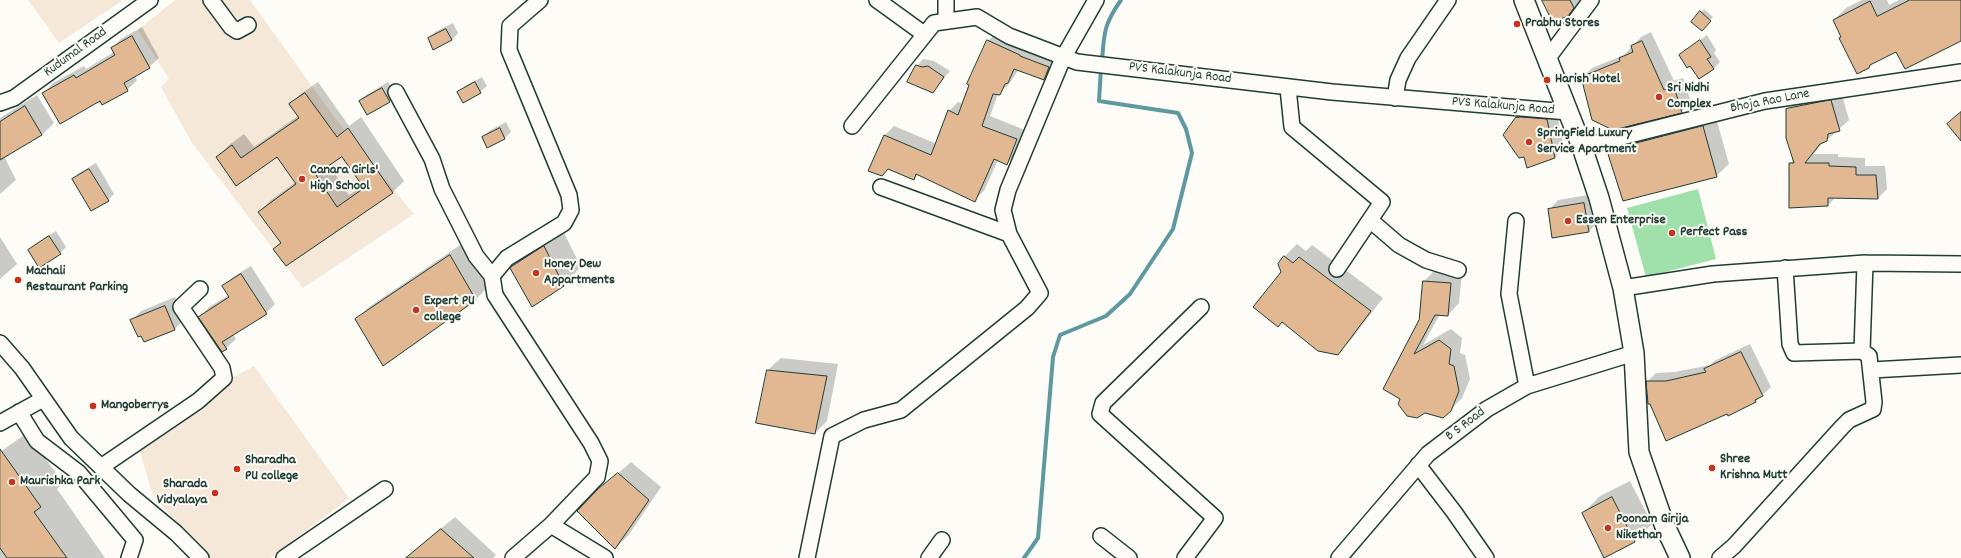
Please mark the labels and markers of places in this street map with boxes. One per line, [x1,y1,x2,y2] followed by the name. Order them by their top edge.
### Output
[1525,16,1600,32] place label: Prabhu Stores
[1512,19,1522,29] marker: Prabhu Stores
[1555,72,1620,88] place label: Harish Hotel
[1542,75,1552,85] marker: Harish Hotel
[1667,81,1711,114] place label: Sri Nidhi Complex
[1654,92,1664,102] marker: Sri Nidhi Complex
[1537,126,1636,158] place label: SpringField Luxury Service Apartment
[1524,137,1534,147] marker: SpringField Luxury Service Apartment
[310,163,378,196] place label: Canara Girls' High School
[297,174,307,184] marker: Canara Girls' High School
[1576,213,1666,229] place label: Essen Enterprise
[1563,216,1573,226] marker: Essen Enterprise
[1680,225,1748,241] place label: Perfect Pass
[1667,228,1677,238] marker: Perfect Pass
[544,257,615,290] place label: Honey Dew Appartments
[26,264,128,296] place label: Machali Restaurant Parking
[531,268,541,278] marker: Honey Dew Appartments
[13,275,23,285] marker: Machali Restaurant Parking
[424,294,475,326] place label: Expert PU college
[411,305,421,315] marker: Expert PU college
[101,398,169,414] place label: Mangoberrys
[88,401,98,411] marker: Mangoberrys
[1720,452,1787,484] place label: Shree Krishna Mutt
[245,453,298,486] place label: Sharadha PU college
[1707,463,1717,473] marker: Shree Krishna Mutt
[232,464,242,474] marker: Sharadha PU college
[20,474,100,490] place label: Maurishka Park
[7,477,17,487] marker: Maurishka Park
[157,477,207,510] place label: Sharada Vidyalaya
[210,488,220,498] marker: Sharada Vidyalaya
[1616,512,1688,544] place label: Poonam Girija Nikethan
[1603,523,1613,533] marker: Poonam Girija Nikethan

